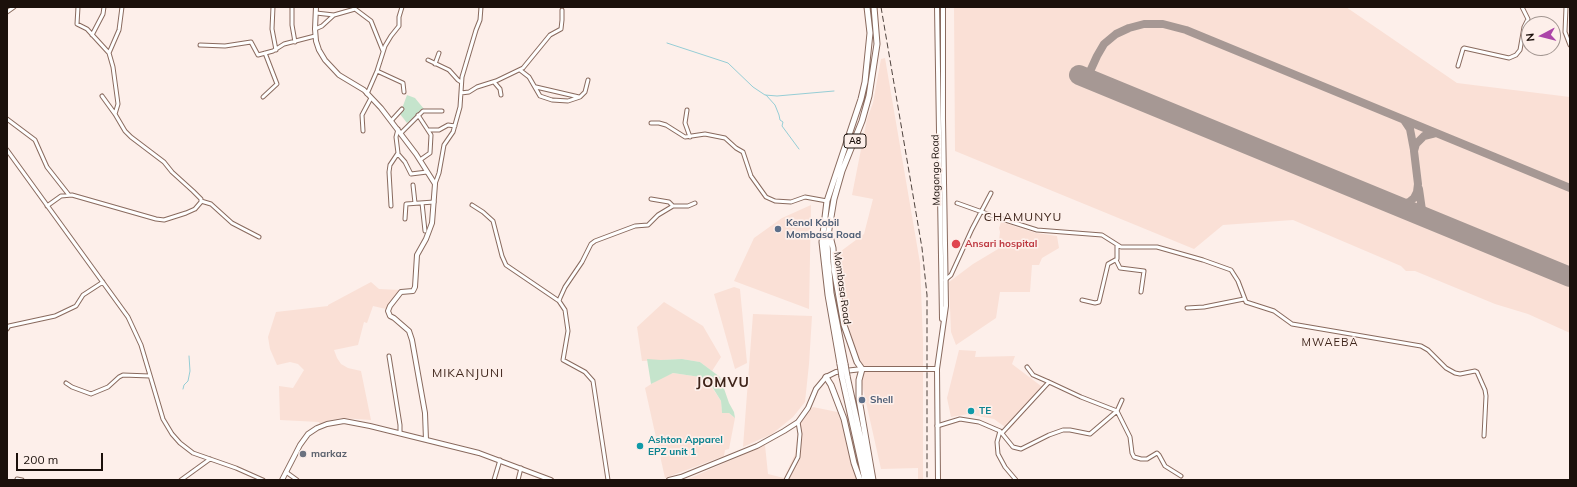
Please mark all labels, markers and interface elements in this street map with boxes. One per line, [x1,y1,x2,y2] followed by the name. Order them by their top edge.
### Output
[1521,16,1561,56] north arrow
[1523,32,1538,42] text: N
[844,134,866,148] road number: A8
[929,134,943,206] street label: Magongo Road
[984,210,1062,224] district label: CHAMUNYU
[786,217,861,240] place label: Kenol Kobil Mombasa Road
[773,224,783,234] marker: Kenol Kobil Mombasa Road
[950,238,962,250] marker: Ansari hospital
[965,238,1037,250] place label: Ansari hospital
[831,251,853,325] street label: Mombasa Road
[1301,336,1359,350] district label: MWAEBA
[432,366,504,380] district label: MIKANJUNI
[696,375,750,391] district label: JOMVU
[870,394,893,406] place label: Shell
[857,395,867,405] marker: Shell
[979,405,991,417] place label: TE
[966,406,976,416] marker: TE
[648,434,723,458] place label: Ashton Apparel EPZ unit 1
[635,441,645,451] marker: Ashton Apparel EPZ unit 1
[18,445,105,471] scale bar
[311,448,347,460] place label: markaz
[298,449,308,459] marker: markaz
[23,452,58,467] text: 200 m

